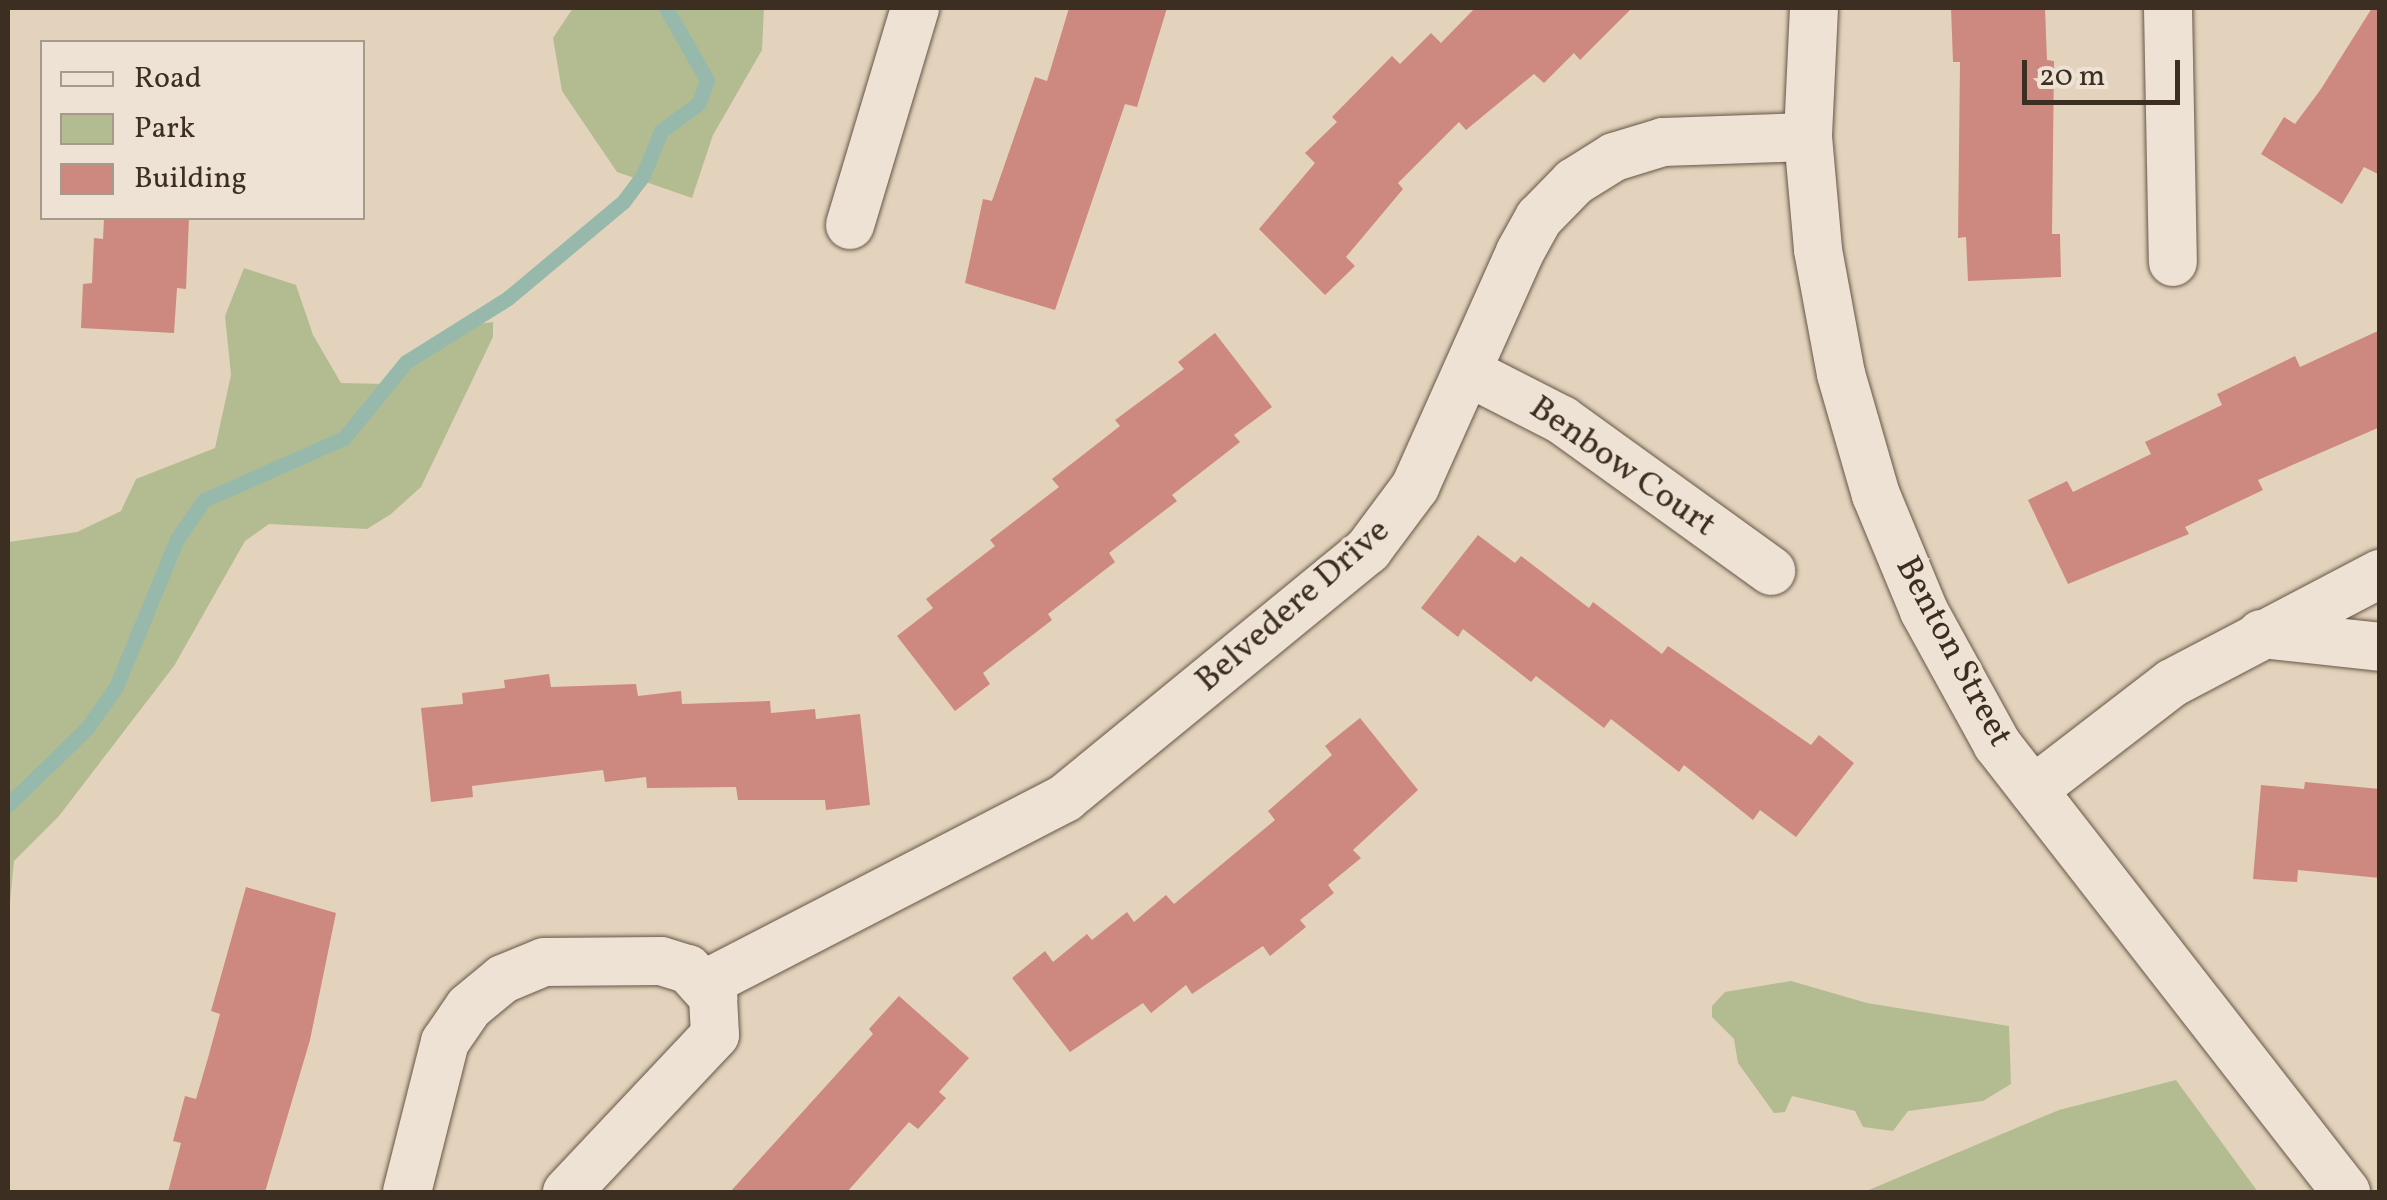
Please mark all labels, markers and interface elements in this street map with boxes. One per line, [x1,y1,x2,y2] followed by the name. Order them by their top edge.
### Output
[40,40,365,220] legend
[2027,40,2184,102] scale bar
[2039,56,2105,98] text: 20 m
[134,58,202,100] text: Road
[134,108,195,150] text: Park
[134,158,247,200] text: Building
[1520,387,1724,547] street label: Benbow Court
[1187,510,1399,702] street label: Belvedere Drive
[1885,550,2021,754] street label: Benton Street

